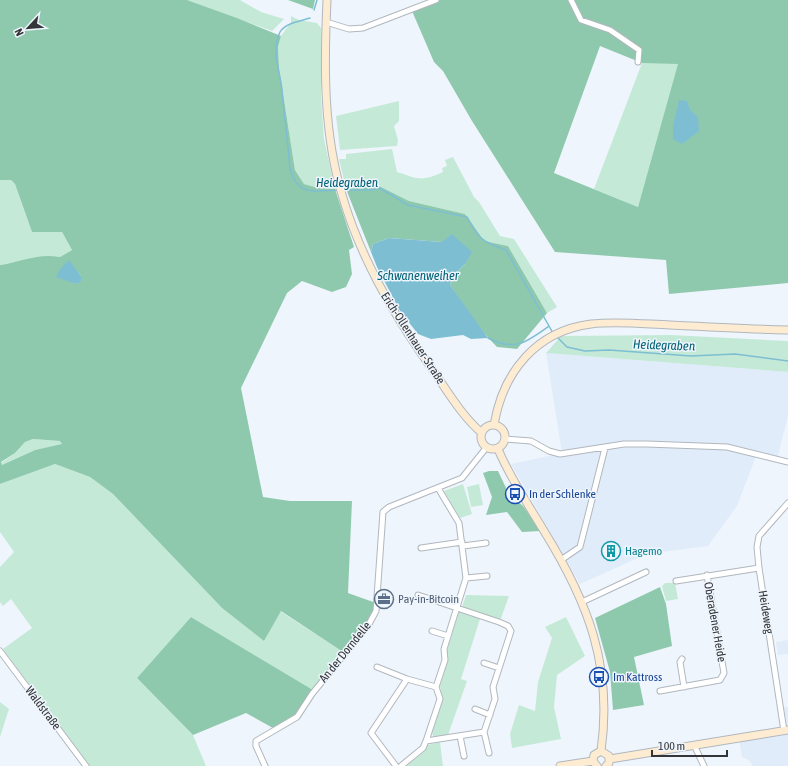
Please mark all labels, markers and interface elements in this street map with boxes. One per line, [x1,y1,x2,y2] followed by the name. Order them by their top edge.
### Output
[8,8,48,48] north arrow
[12,27,26,38] text: N
[316,175,379,190] water label: Heidegraben
[376,268,460,283] water label: Schwanenweiher
[378,289,448,387] street label: Erich-Ollenhauer-Straße
[633,336,696,354] water label: Heidegraben
[504,483,526,505] bus stop icon: In der Schlenke
[529,487,596,501] place label: In der Schlenke
[600,540,622,562] building icon: Hagemo
[625,544,663,558] place label: Hagemo
[701,581,729,663] street label: Oberadener Heide
[373,588,395,610] office icon: Pay-in-Bitcoin
[756,589,776,636] street label: Heideweg
[398,592,459,606] place label: Pay-in-Bitcoin
[316,619,374,685] street label: An der Dorndelle
[588,666,610,688] bus stop icon: Im Kattross
[613,670,662,684] place label: Im Kattross
[22,684,64,732] street label: Waldstraße
[652,732,727,758] scale bar
[658,739,685,753] text: 100 m

